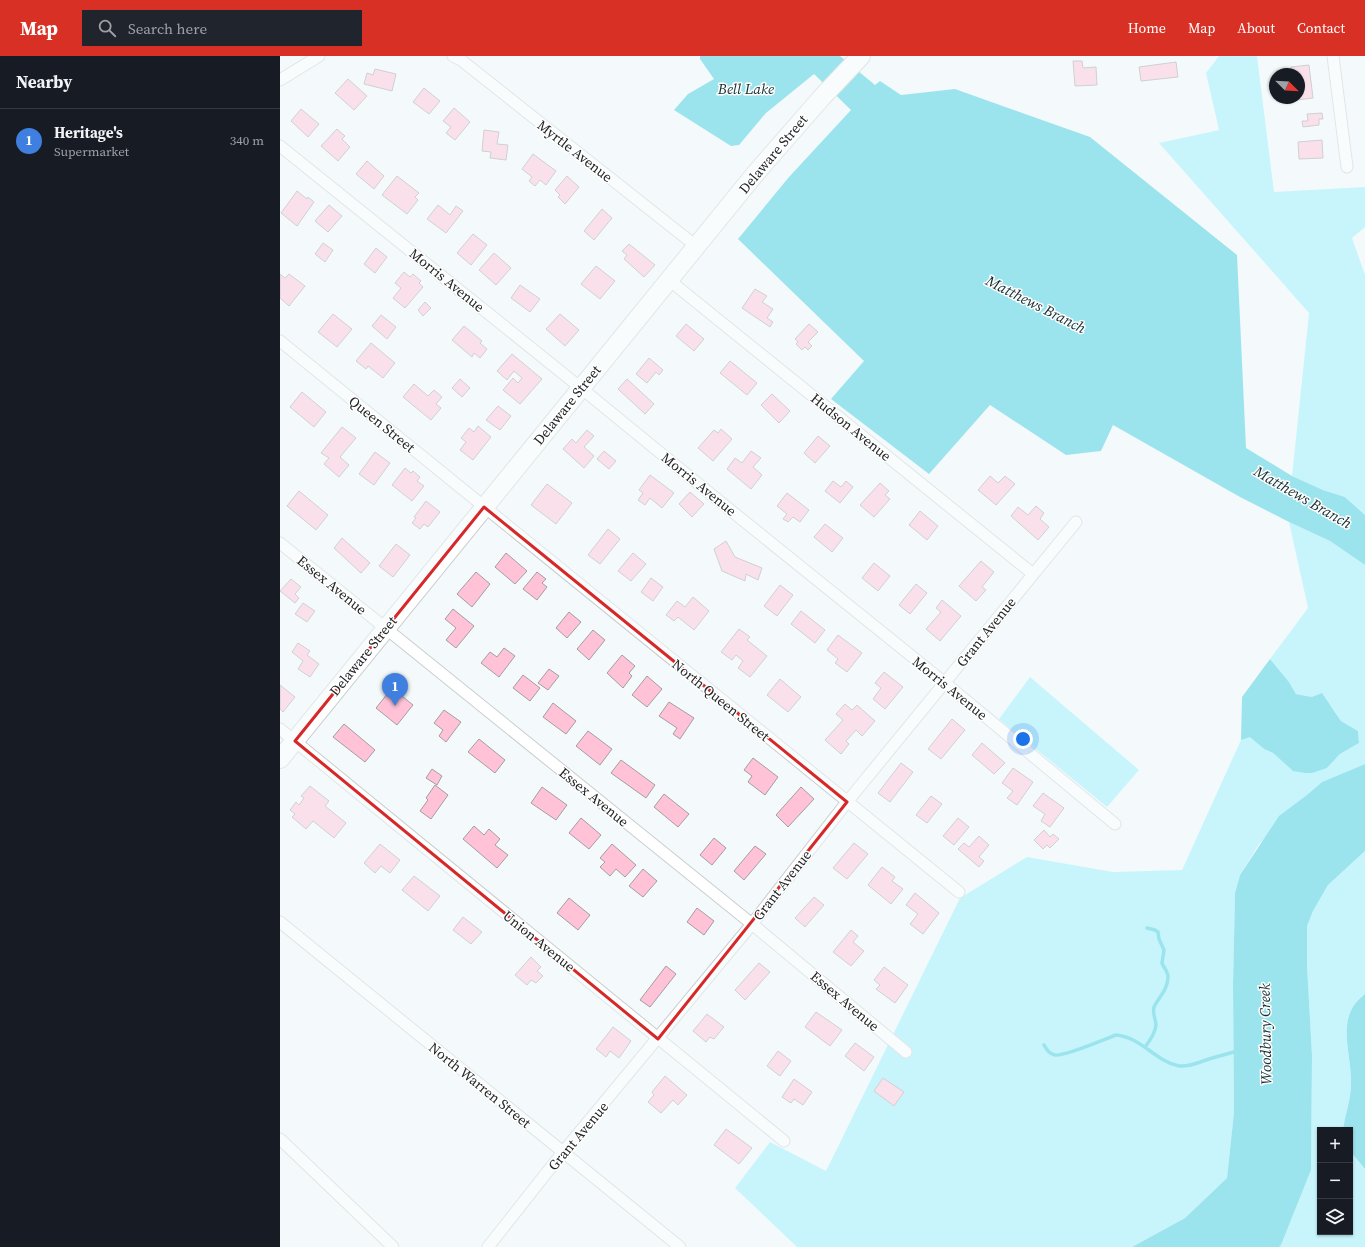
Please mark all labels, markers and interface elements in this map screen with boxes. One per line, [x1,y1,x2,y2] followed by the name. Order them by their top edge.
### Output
[82,10,362,46] search box
[20,15,58,41] text: Map
[96,17,118,39] icon: search
[128,18,207,39] text: Search here
[1128,18,1166,38] text: Home
[1188,18,1215,38] text: Map
[1237,18,1275,38] text: About
[1297,18,1345,38] text: Contact
[1269,68,1305,104] north arrow
[16,70,72,94] text: Nearby
[717,78,774,99] water label: Bell Lake
[734,110,812,198] street label: Delaware Street
[533,115,617,187] street label: Myrtle Avenue
[54,122,123,143] text: Heritage's
[25,132,33,149] text: 1
[230,132,264,149] text: 340 m
[54,143,129,160] text: Supermarket
[405,243,489,317] street label: Morris Avenue
[981,269,1090,338] water label: Matthews Branch
[528,360,606,449] street label: Delaware Street
[807,388,895,466] street label: Hudson Avenue
[345,391,420,457] street label: Queen Street
[657,447,741,521] street label: Morris Avenue
[1249,460,1356,534] water label: Matthews Branch
[293,551,371,619] street label: Essex Avenue
[952,593,1020,671] street label: Grant Avenue
[324,611,402,700] street label: Delaware Street
[908,651,992,725] street label: Morris Avenue
[668,654,774,746] street label: North Queen Street
[382,673,408,706] pin: 1
[1013,729,1033,749] your location
[555,763,633,831] street label: Essex Avenue
[748,846,816,924] street label: Grant Avenue
[499,906,579,976] street label: Union Avenue
[806,966,884,1036] street label: Essex Avenue
[1254,982,1276,1085] water label: Woodbury Creek
[425,1038,536,1133] street label: North Warren Street
[543,1097,613,1175] street label: Grant Avenue
[1317,1127,1353,1235] map controls
[1317,1127,1353,1163] button: +
[1317,1163,1353,1199] button: −
[1317,1199,1353,1235] button: layers

